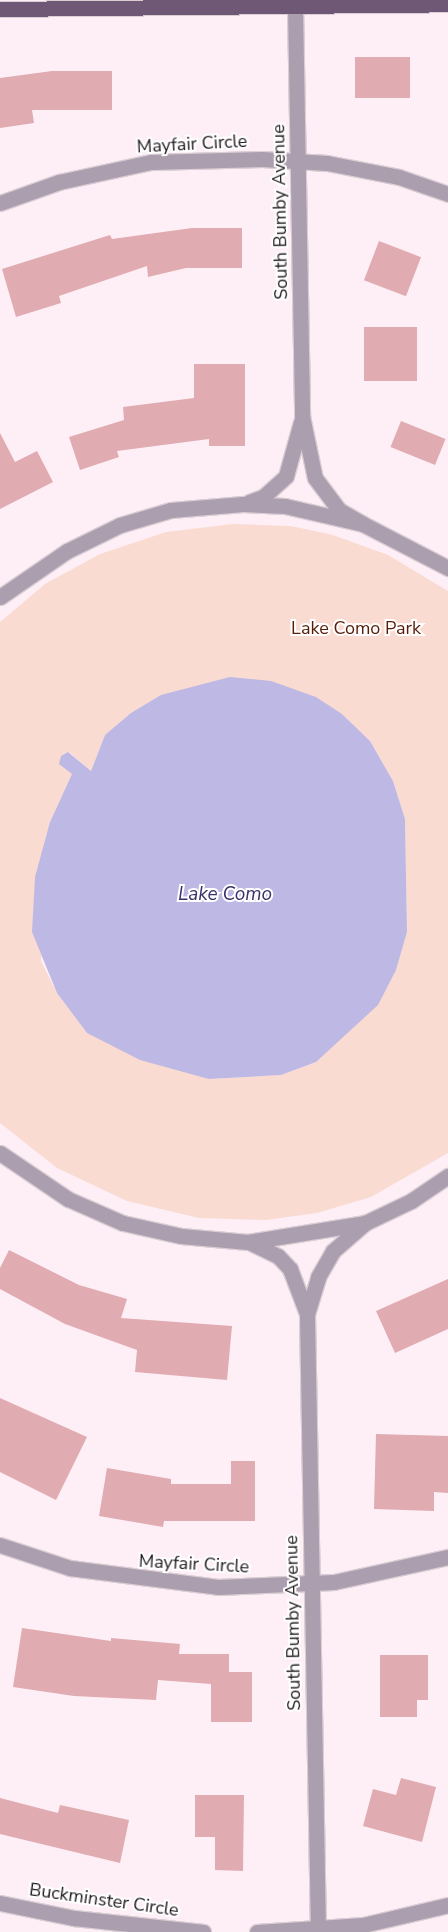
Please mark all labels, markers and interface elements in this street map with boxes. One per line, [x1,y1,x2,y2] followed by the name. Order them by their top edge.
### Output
[268,124,292,300] street label: South Bumby Avenue
[136,130,248,158] street label: Mayfair Circle
[291,617,421,639] park label: Lake Como Park
[178,884,272,906] water label: Lake Como
[281,1535,305,1711] street label: South Bumby Avenue
[138,1550,250,1578] street label: Mayfair Circle
[28,1879,180,1921] street label: Buckminster Circle

